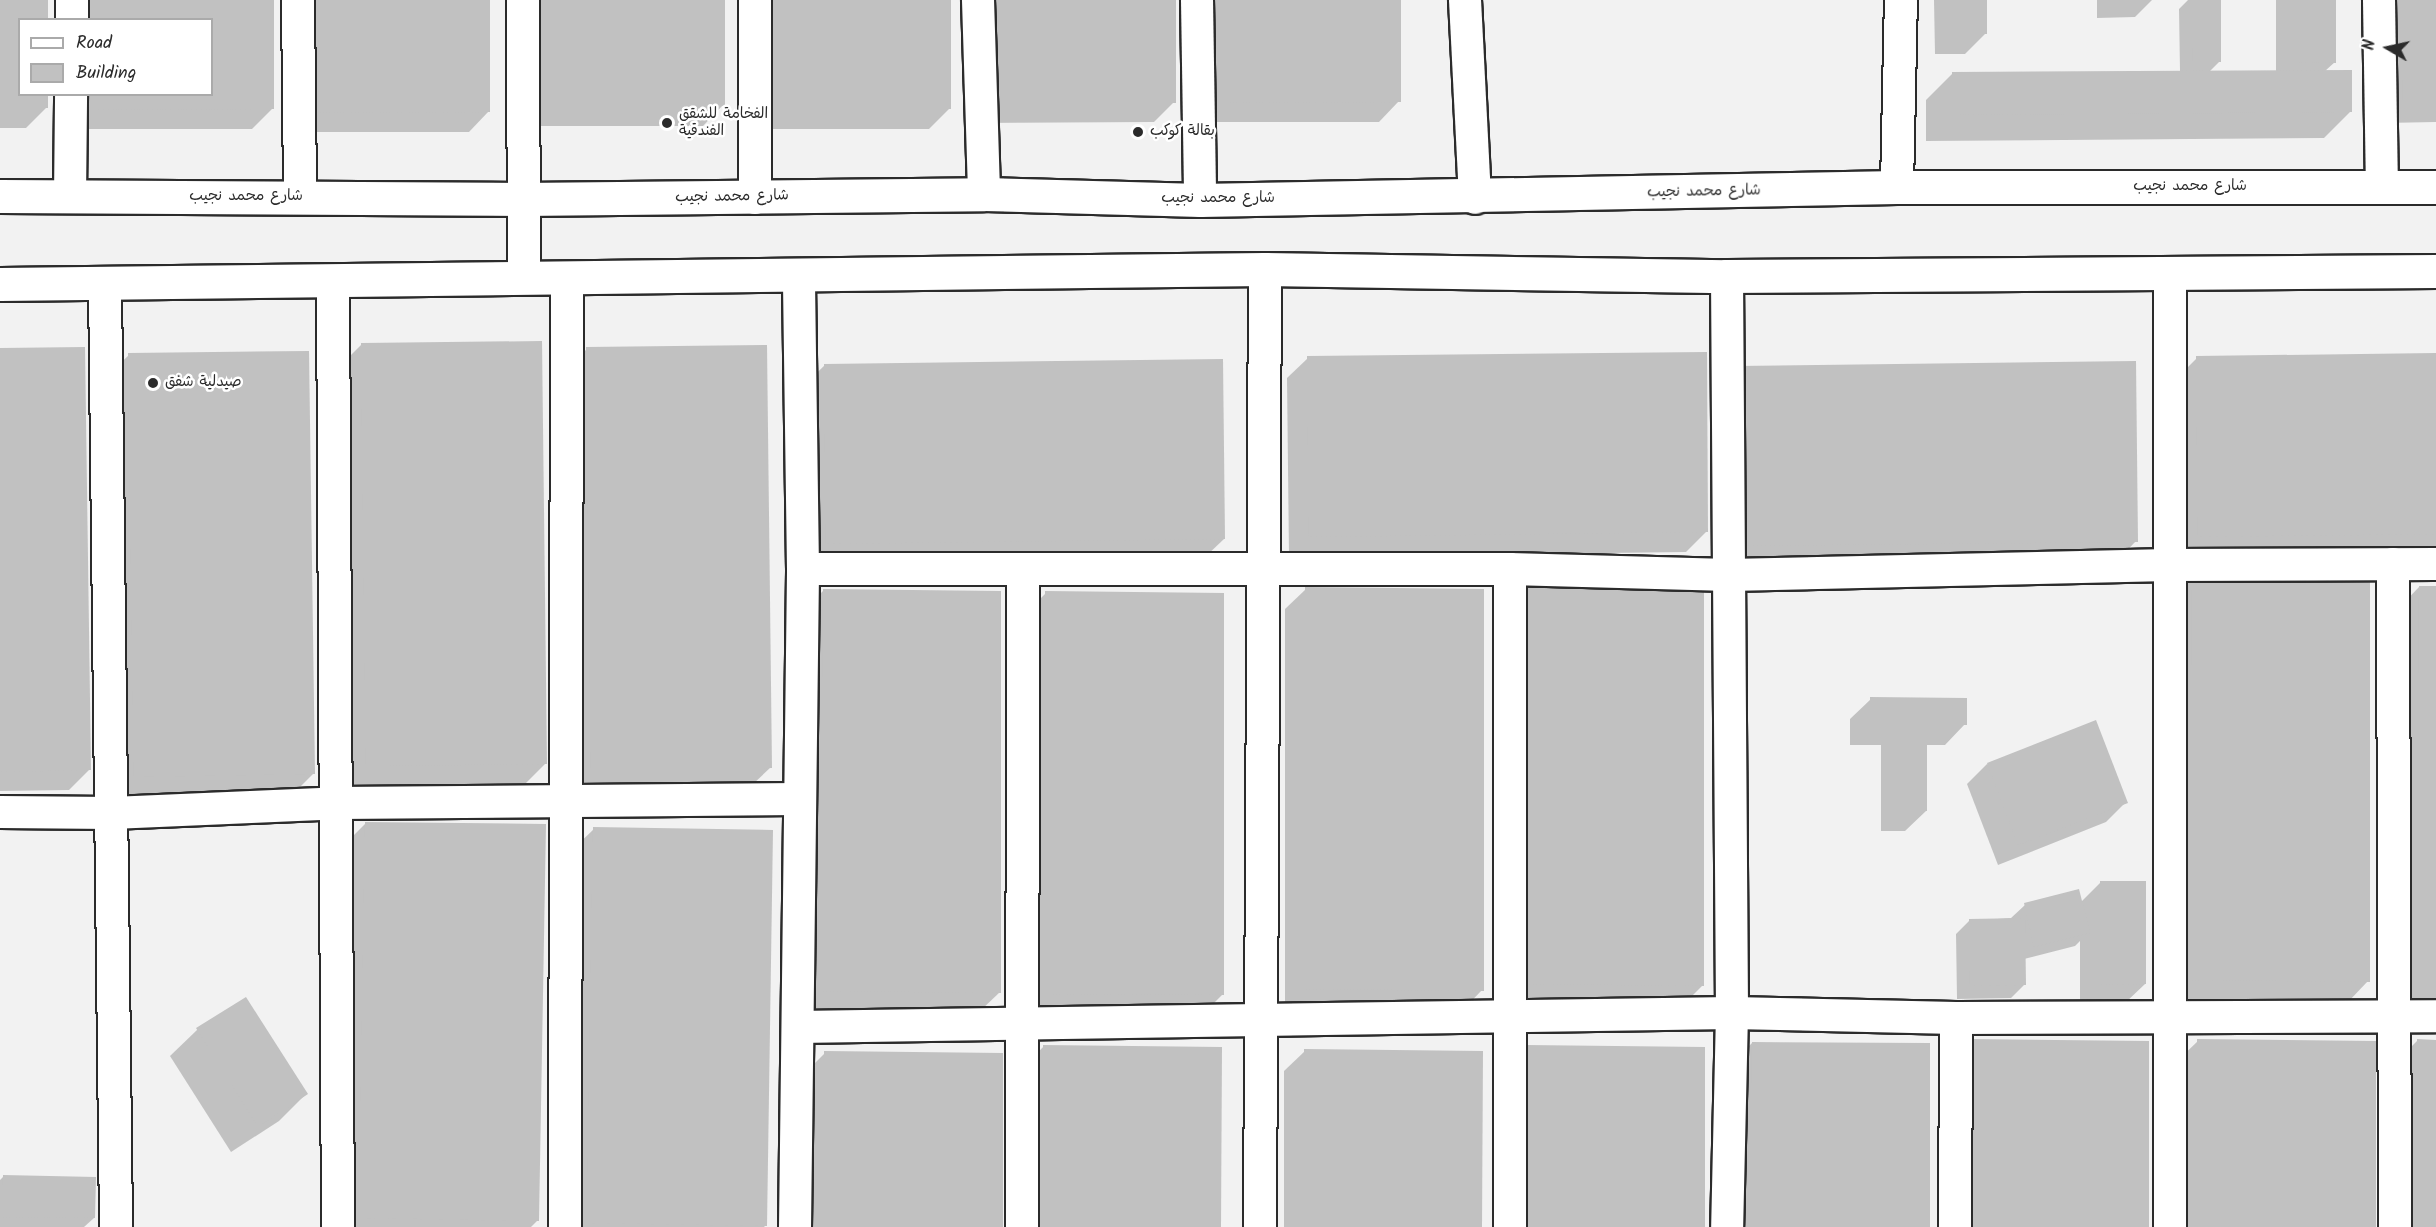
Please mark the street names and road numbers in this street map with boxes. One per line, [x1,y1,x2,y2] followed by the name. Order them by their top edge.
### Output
[2133,178,2247,196] street label: شارع محمد نجيب
[1647,182,1761,202] street label: شارع محمد نجيب
[675,187,789,207] street label: شارع محمد نجيب
[189,188,303,206] street label: شارع محمد نجيب
[1161,190,1275,208] street label: شارع محمد نجيب

